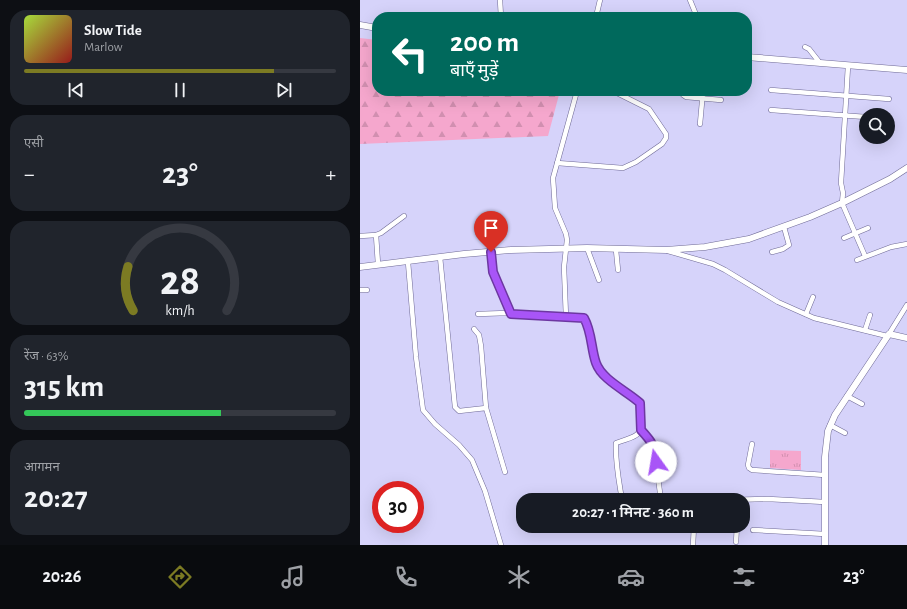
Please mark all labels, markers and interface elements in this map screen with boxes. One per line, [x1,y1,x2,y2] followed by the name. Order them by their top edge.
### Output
[84,23,142,38] text: Slow Tide
[384,28,436,80] icon: left
[450,29,519,57] text: 200 m
[84,41,122,54] text: Marlow
[450,62,498,80] text: बाएँ मुड़ें
[65,79,87,101] icon: previous
[169,79,191,101] icon: pause
[273,79,295,101] icon: next
[859,108,895,144] map controls
[859,108,895,144] button: search
[24,137,43,150] text: एसी
[162,159,198,189] text: 23°
[24,163,35,185] text: −
[325,163,336,185] text: +
[474,211,508,252] pin
[480,217,502,239] icon: arrive
[160,260,200,301] text: 28
[165,303,195,317] text: km/h
[24,350,68,363] text: रेंज · 63%
[24,372,104,402] text: 315 km
[635,441,677,483] position arrow
[24,461,60,474] text: आगमन
[372,481,424,533] speed limit sign: 30
[24,483,88,513] text: 20:27
[572,505,694,520] text: 20:27 · 1 मिनट · 360 m
[166,563,194,591] icon: directions
[279,563,307,591] icon: music
[392,563,420,591] icon: phone
[505,563,533,591] icon: climate
[617,563,645,591] icon: car
[730,563,758,591] icon: filters
[42,568,82,586] text: 20:26
[843,568,865,586] text: 23°

